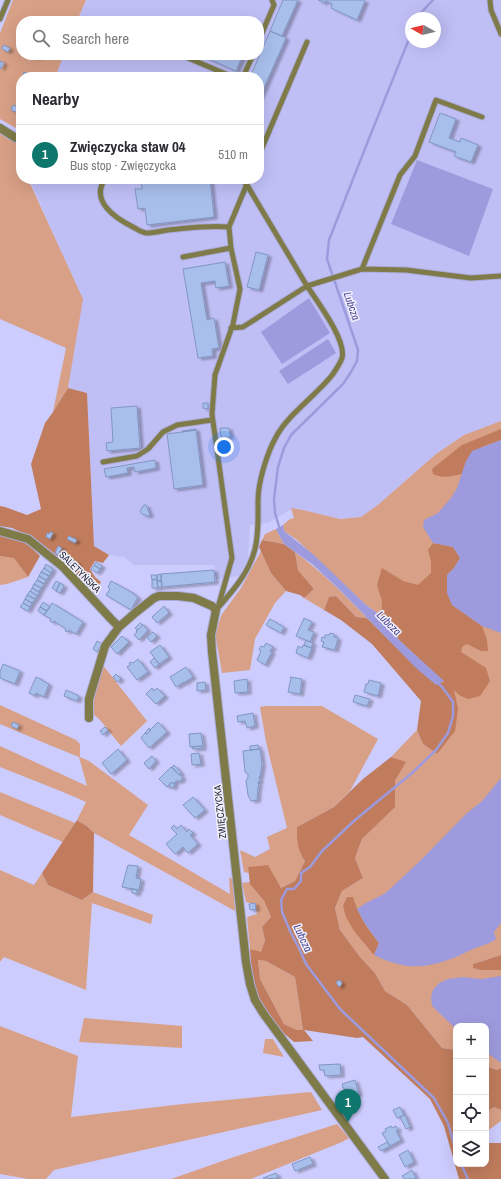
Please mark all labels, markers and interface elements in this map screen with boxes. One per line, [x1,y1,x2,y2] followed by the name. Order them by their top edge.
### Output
[405,12,441,48] north arrow
[16,16,264,60] search box
[30,27,52,49] icon: search
[62,28,129,49] text: Search here
[32,87,79,110] text: Nearby
[70,136,186,157] text: Zwięczycka staw 04
[42,146,48,163] text: 1
[218,146,248,163] text: 510 m
[70,157,176,174] text: Bus stop · Zwięczycka
[341,290,363,322] water label: Lubcza
[214,437,234,457] your location
[56,548,104,596] street label: SALETYŃSKA
[374,608,404,638] water label: Lubcza
[211,784,229,839] street label: ZWIĘCZYCKA
[291,922,315,954] water label: Lubcza
[453,1023,489,1167] map controls
[453,1023,489,1059] button: +
[453,1059,489,1095] button: −
[335,1089,361,1122] pin: 1
[453,1095,489,1131] button: locate
[453,1131,489,1167] button: layers

